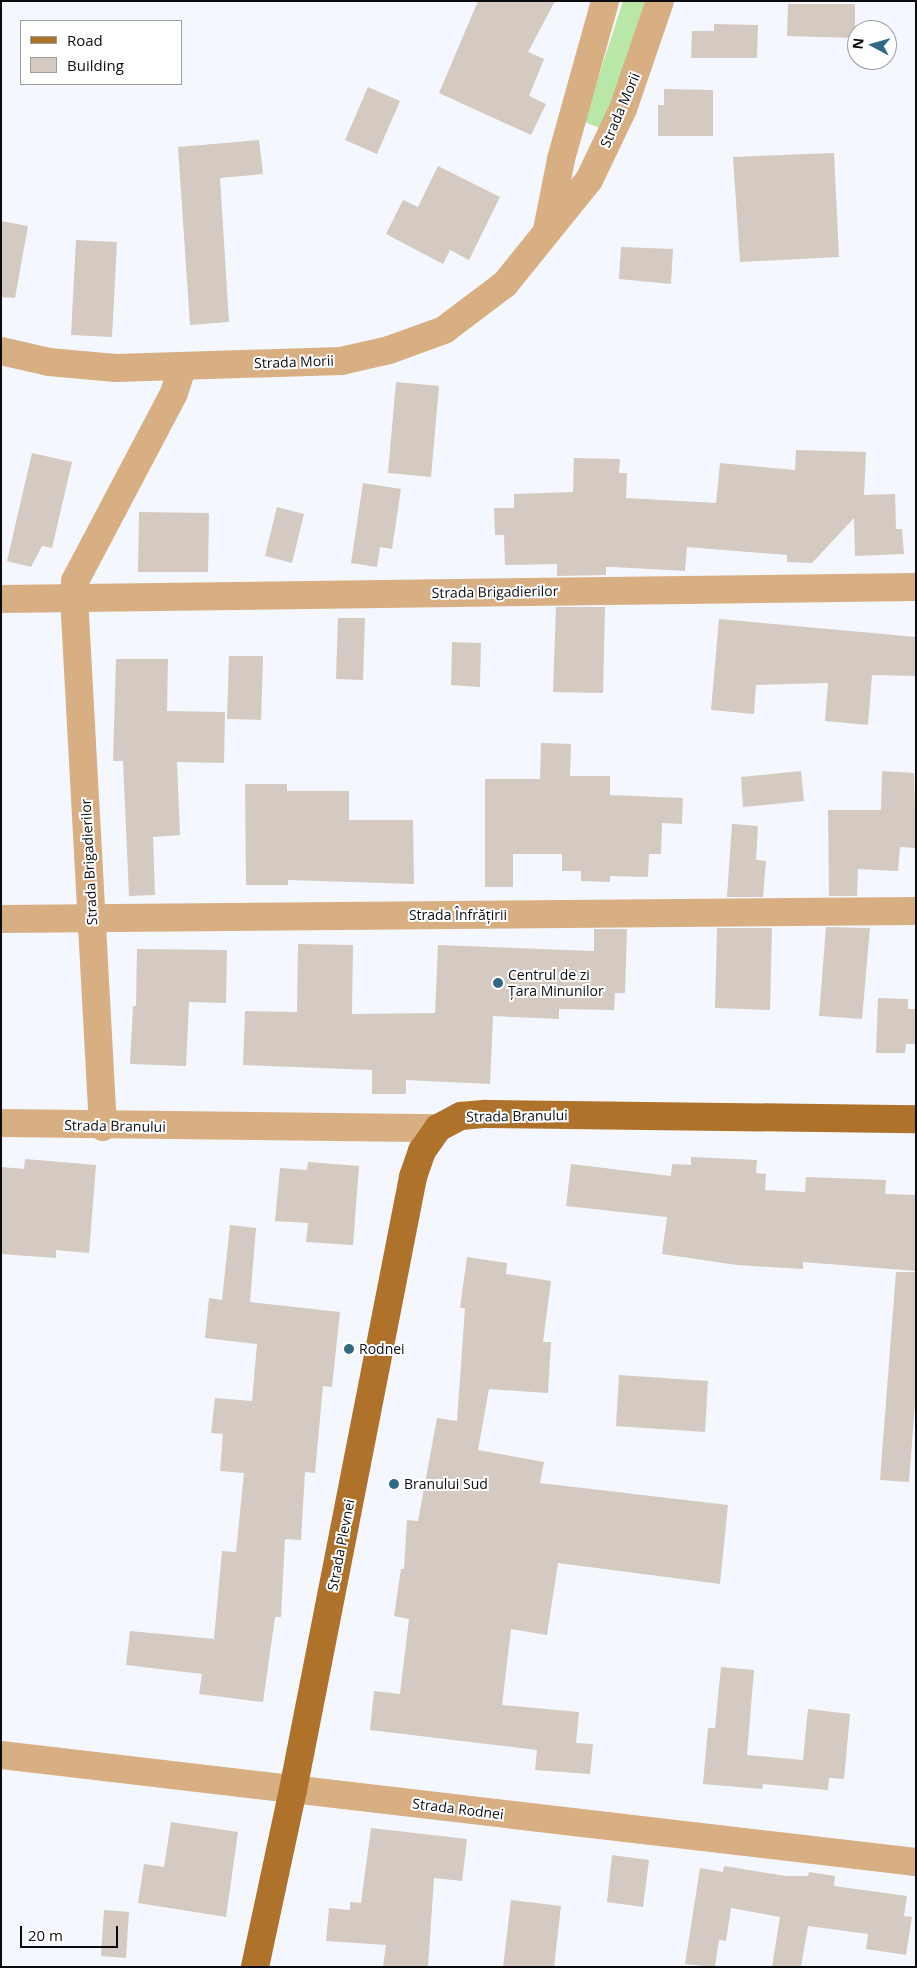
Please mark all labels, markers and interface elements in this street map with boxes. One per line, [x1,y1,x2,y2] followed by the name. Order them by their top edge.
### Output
[20,20,182,85] legend
[847,20,897,70] north arrow
[67,30,103,50] text: Road
[848,37,868,50] text: N
[67,55,124,75] text: Building
[597,70,643,150] street label: Strada Morii
[254,352,334,372] street label: Strada Morii
[432,582,558,602] street label: Strada Brigadierilor
[77,798,101,926] street label: Strada Brigadierilor
[409,907,507,923] street label: Strada Înfrățirii
[508,967,604,1000] place label: Centrul de zi Țara Minunilor
[492,977,504,989] marker: Centrul de zi Țara Minunilor
[466,1107,568,1125] street label: Strada Branului
[64,1117,166,1135] street label: Strada Branului
[359,1341,405,1357] place label: Rodnei
[343,1343,355,1355] marker: Rodnei
[404,1476,488,1492] place label: Branului Sud
[388,1478,400,1490] marker: Branului Sud
[324,1498,358,1592] street label: Strada Plevnei
[411,1795,505,1823] street label: Strada Rodnei
[22,1916,120,1948] scale bar
[28,1925,63,1945] text: 20 m

